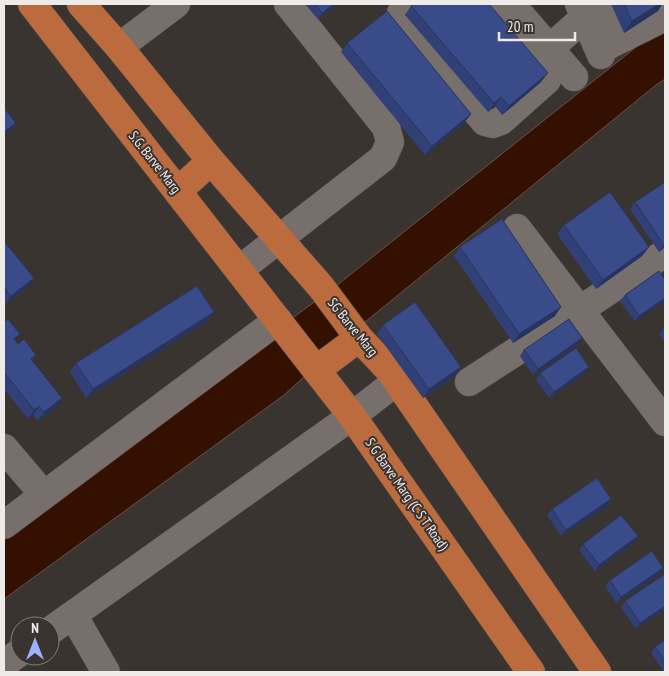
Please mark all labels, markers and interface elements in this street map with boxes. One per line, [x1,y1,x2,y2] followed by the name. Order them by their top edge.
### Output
[499,10,575,42] scale bar
[507,17,533,36] text: 20 m
[125,127,185,197] street label: S.G. Barve Marg
[324,294,382,360] street label: SG Barve Marg
[361,434,453,554] street label: S G Barve Marg (C S T Road)
[10,616,60,666] north arrow
[31,619,39,637] text: N

